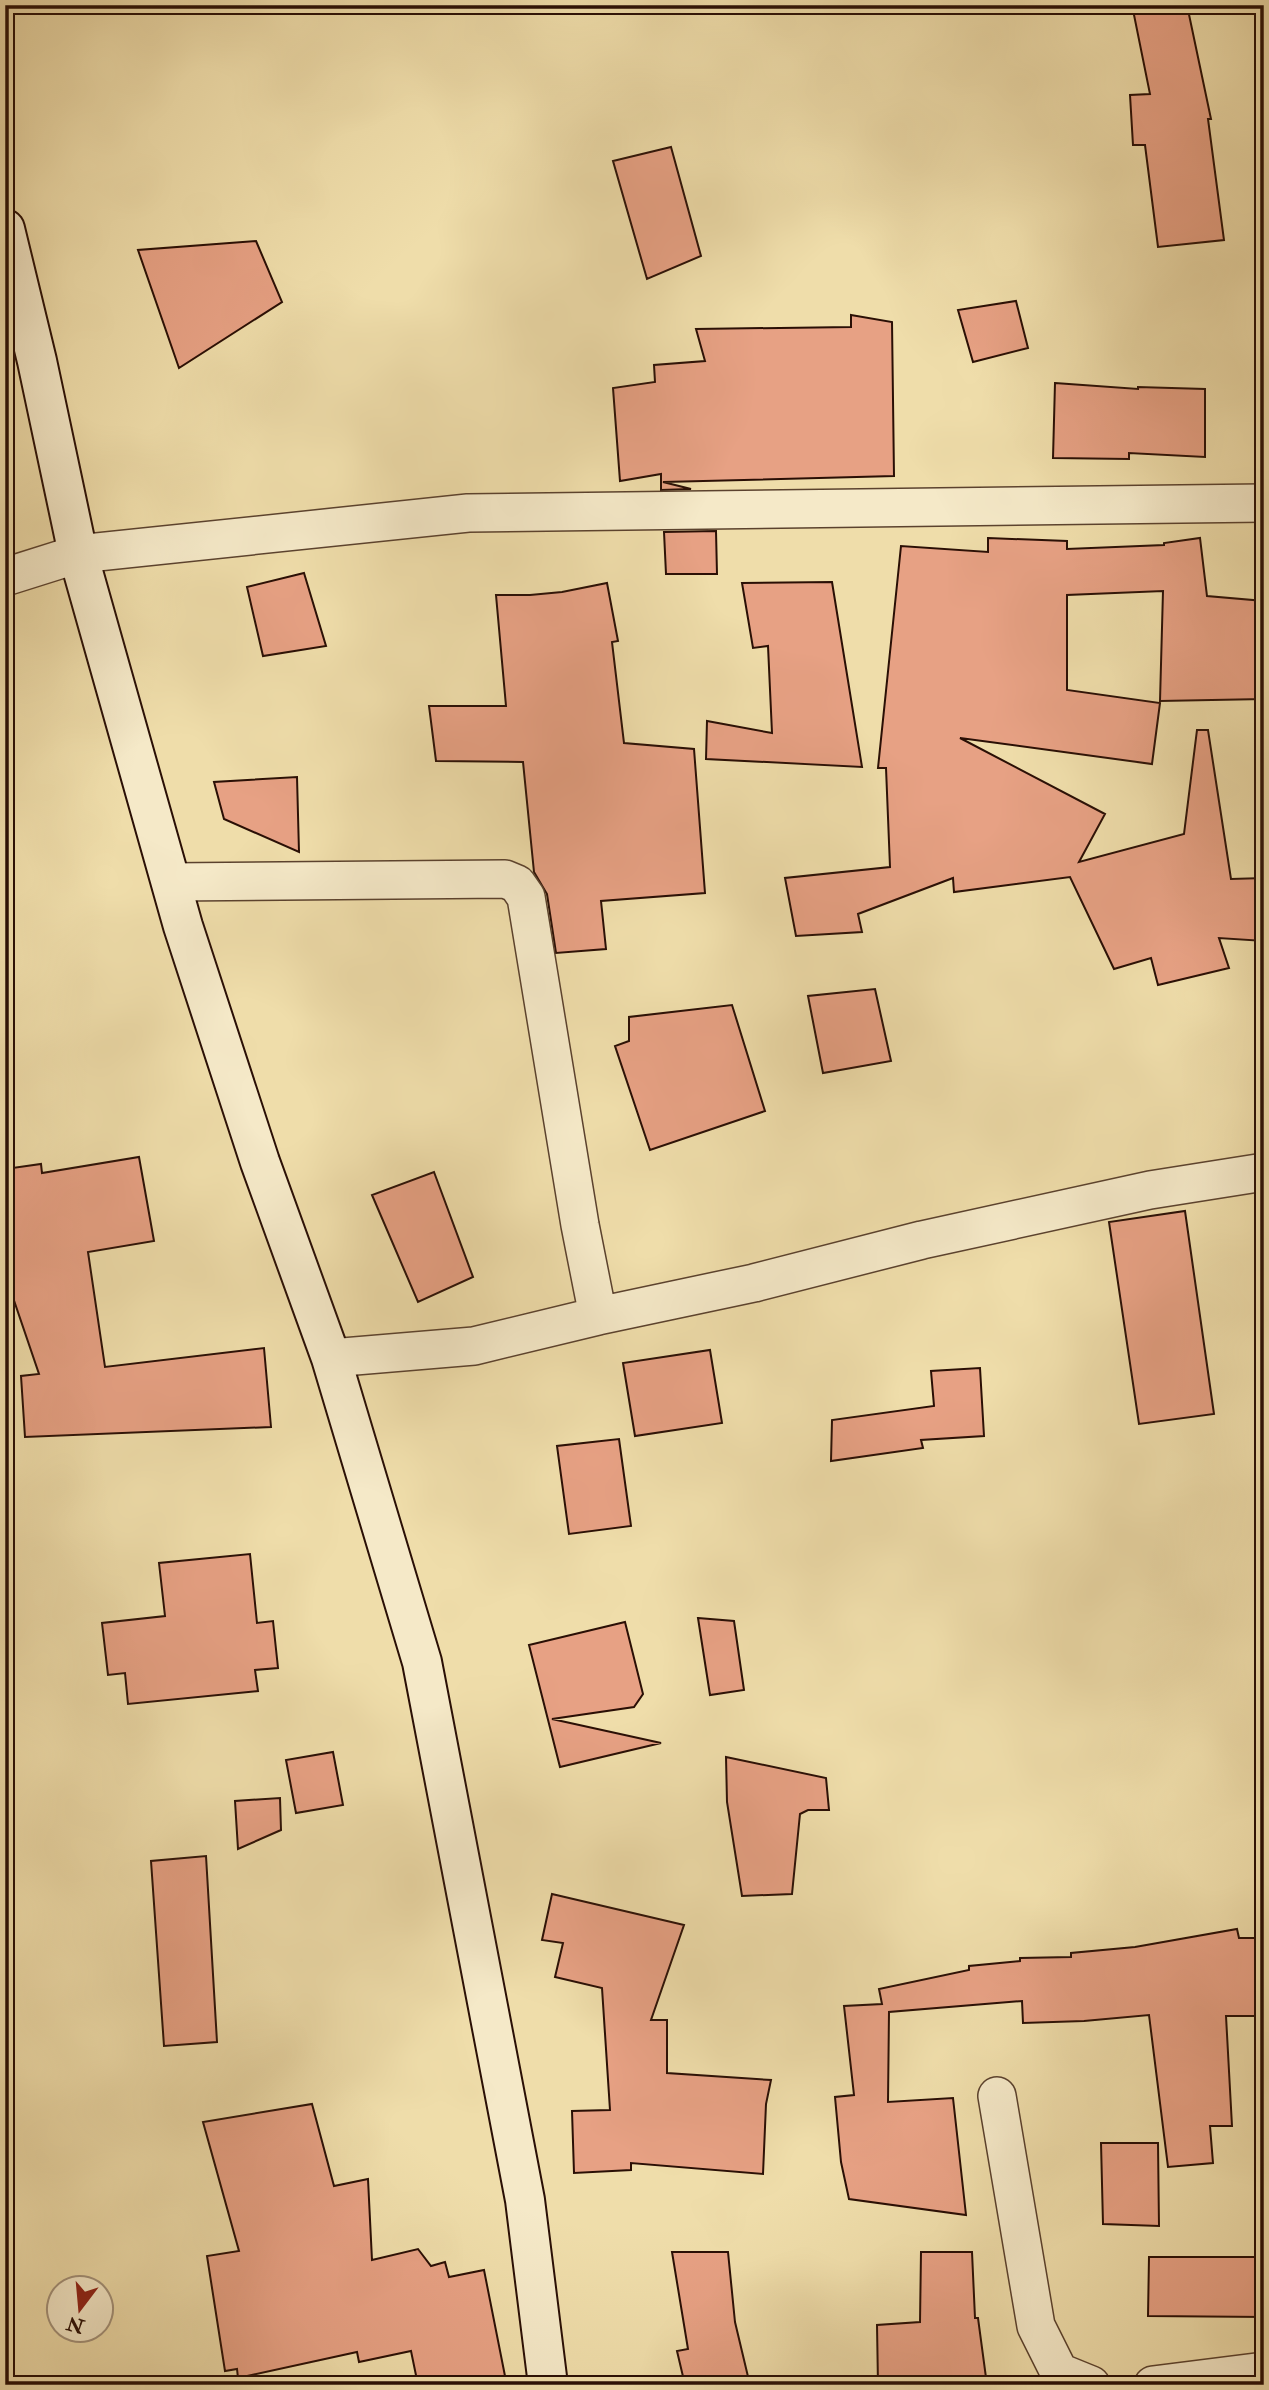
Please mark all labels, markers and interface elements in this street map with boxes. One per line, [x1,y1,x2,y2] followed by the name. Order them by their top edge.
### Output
[46,2274,116,2344] north arrow
[63,2310,88,2339] text: N

